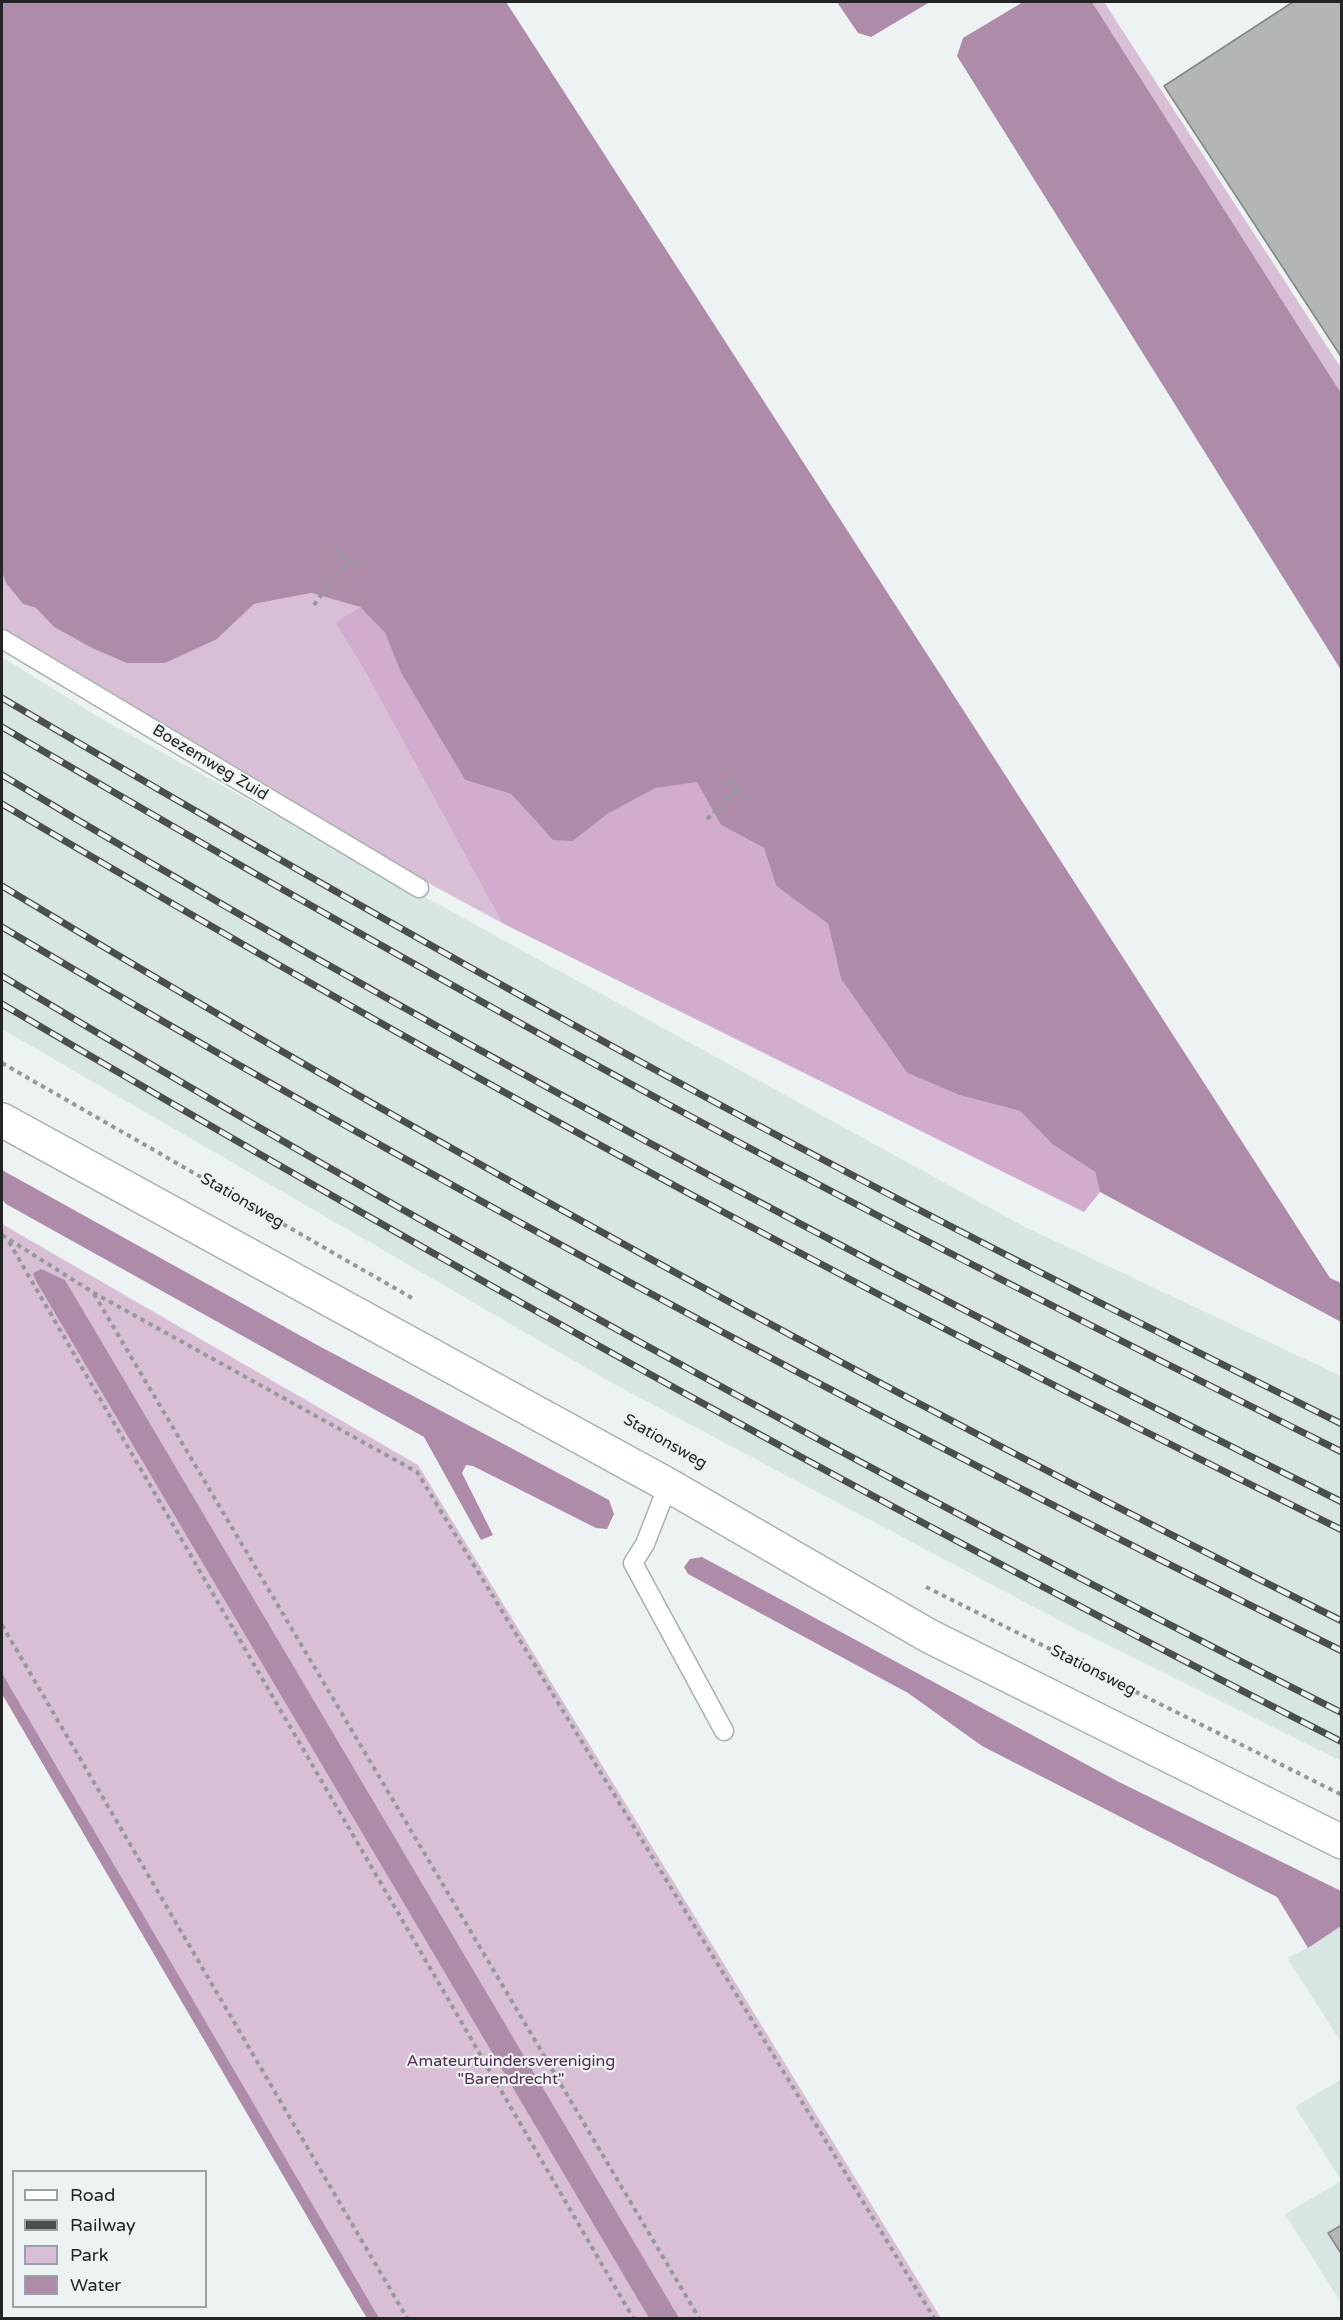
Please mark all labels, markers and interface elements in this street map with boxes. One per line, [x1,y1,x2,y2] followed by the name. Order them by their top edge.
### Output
[149,721,271,805] street label: Boezemweg Zuid
[197,1169,287,1233] street label: Stationsweg
[620,1410,710,1474] street label: Stationsweg
[1047,1641,1139,1701] street label: Stationsweg
[407,2052,615,2090] park label: Amateurtuindersvereniging "Barendrecht"
[12,2170,207,2308] legend
[70,2184,115,2206] text: Road
[70,2214,136,2236] text: Railway
[70,2244,108,2266] text: Park
[70,2274,121,2296] text: Water

